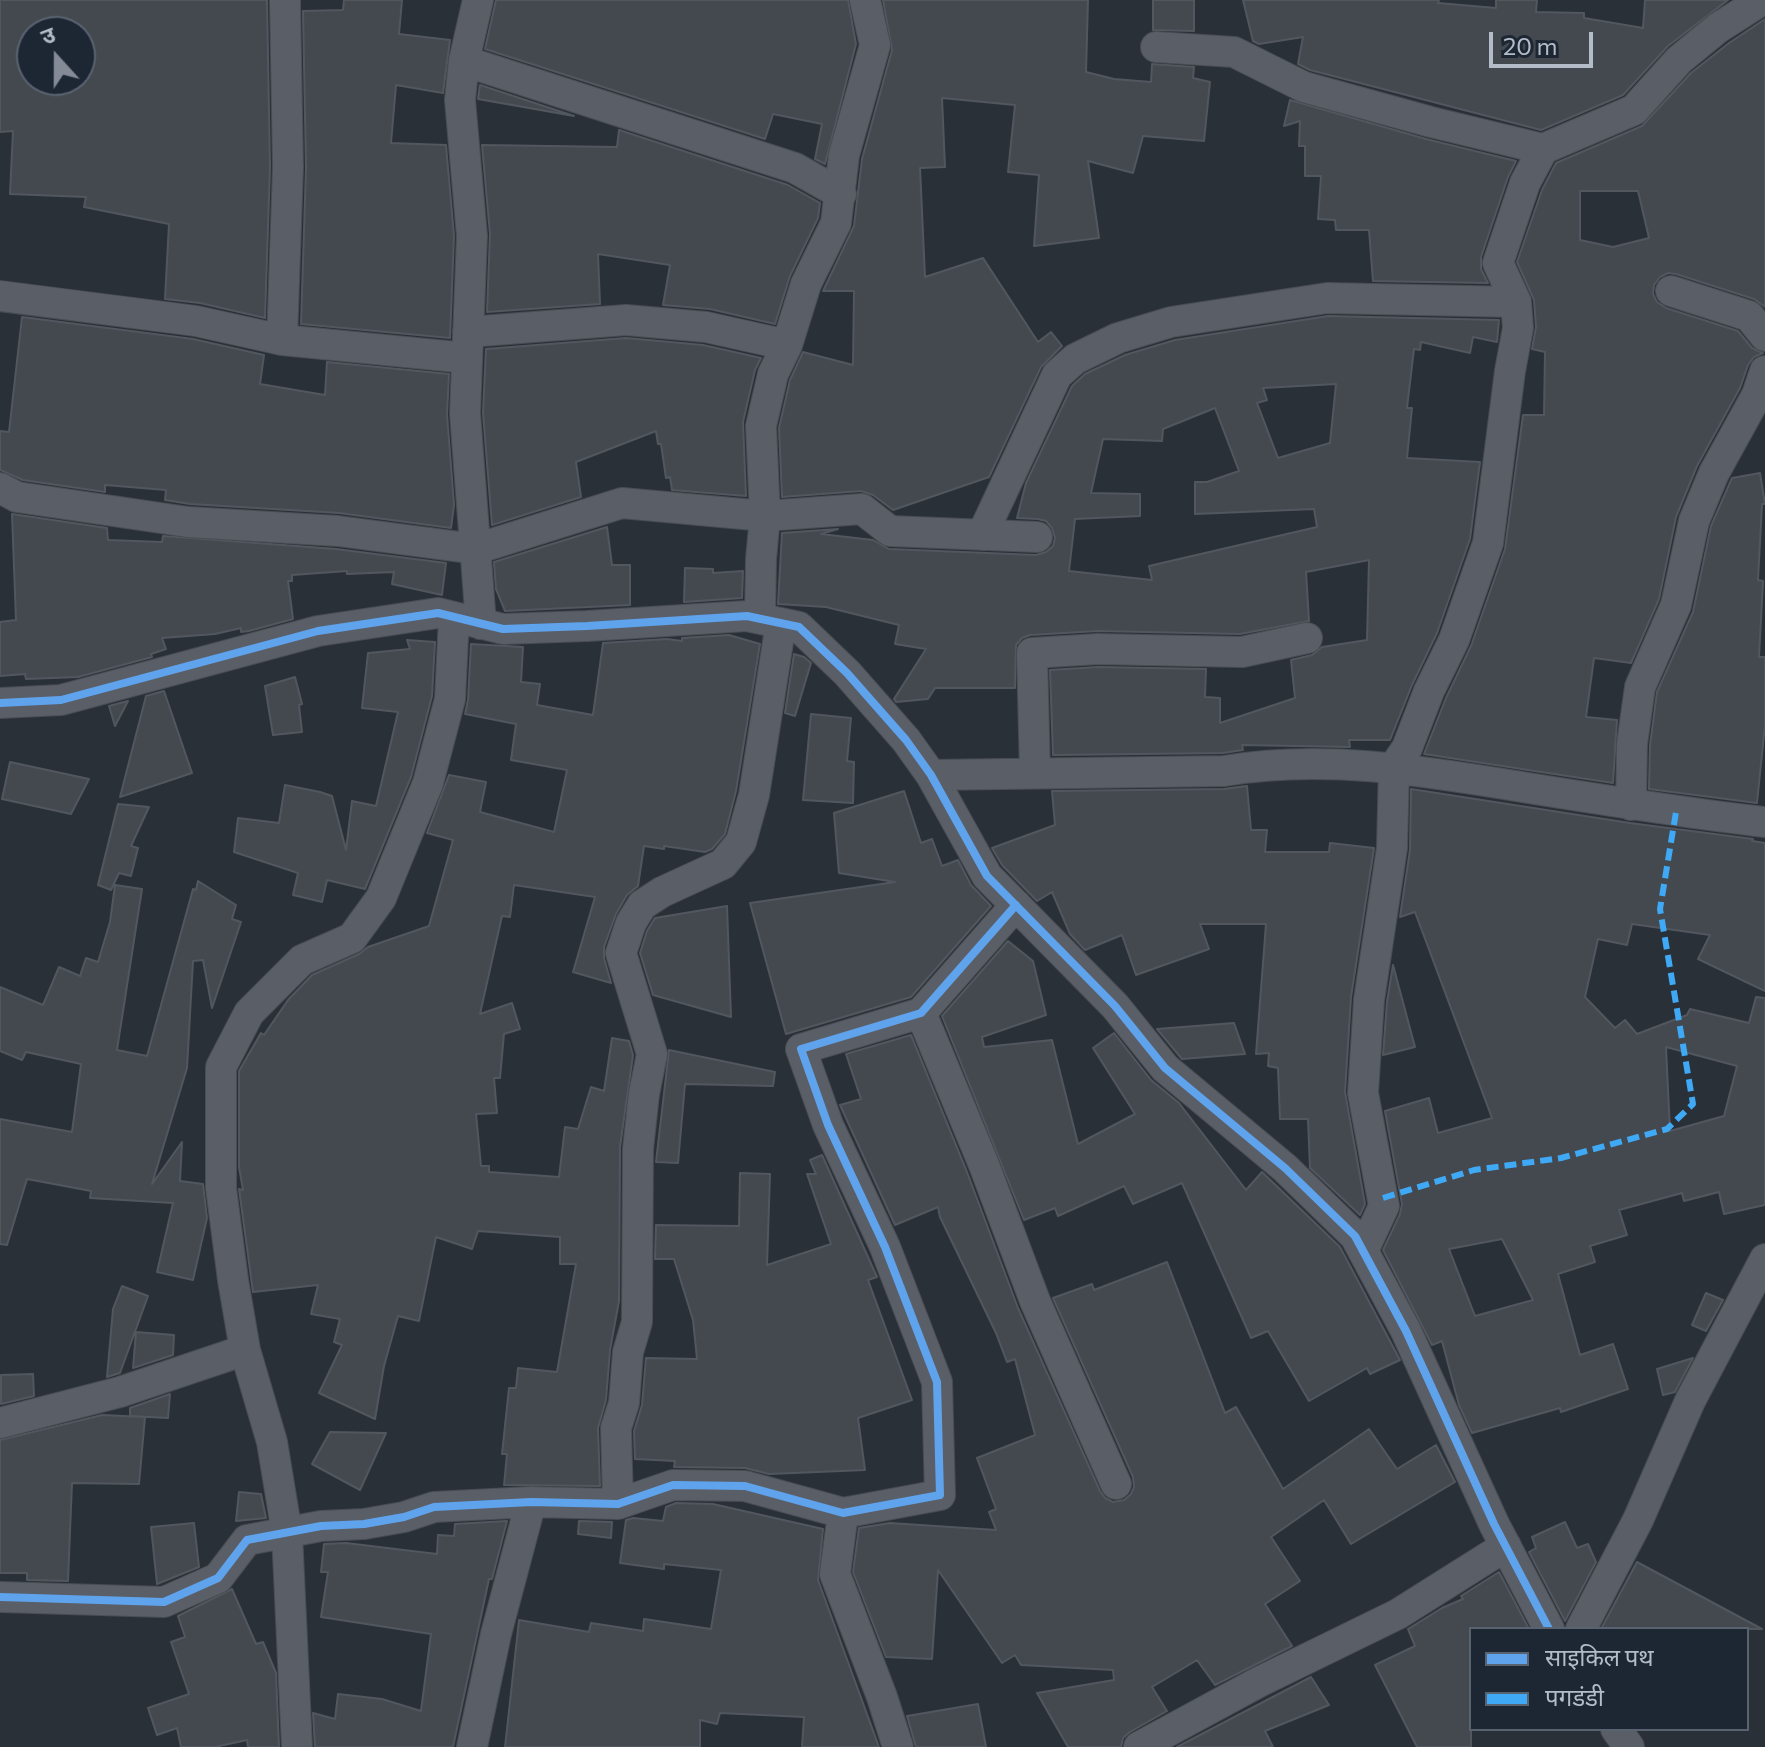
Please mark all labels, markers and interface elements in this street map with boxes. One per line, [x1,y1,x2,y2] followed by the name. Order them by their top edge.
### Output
[16,16,96,96] north arrow
[1493,16,1597,66] scale bar
[37,20,59,50] text: उ
[1503,31,1557,60] text: 20 m
[1469,1627,1749,1731] legend
[1545,1642,1654,1671] text: साइकिल पथ
[1545,1682,1604,1711] text: पगडंडी

